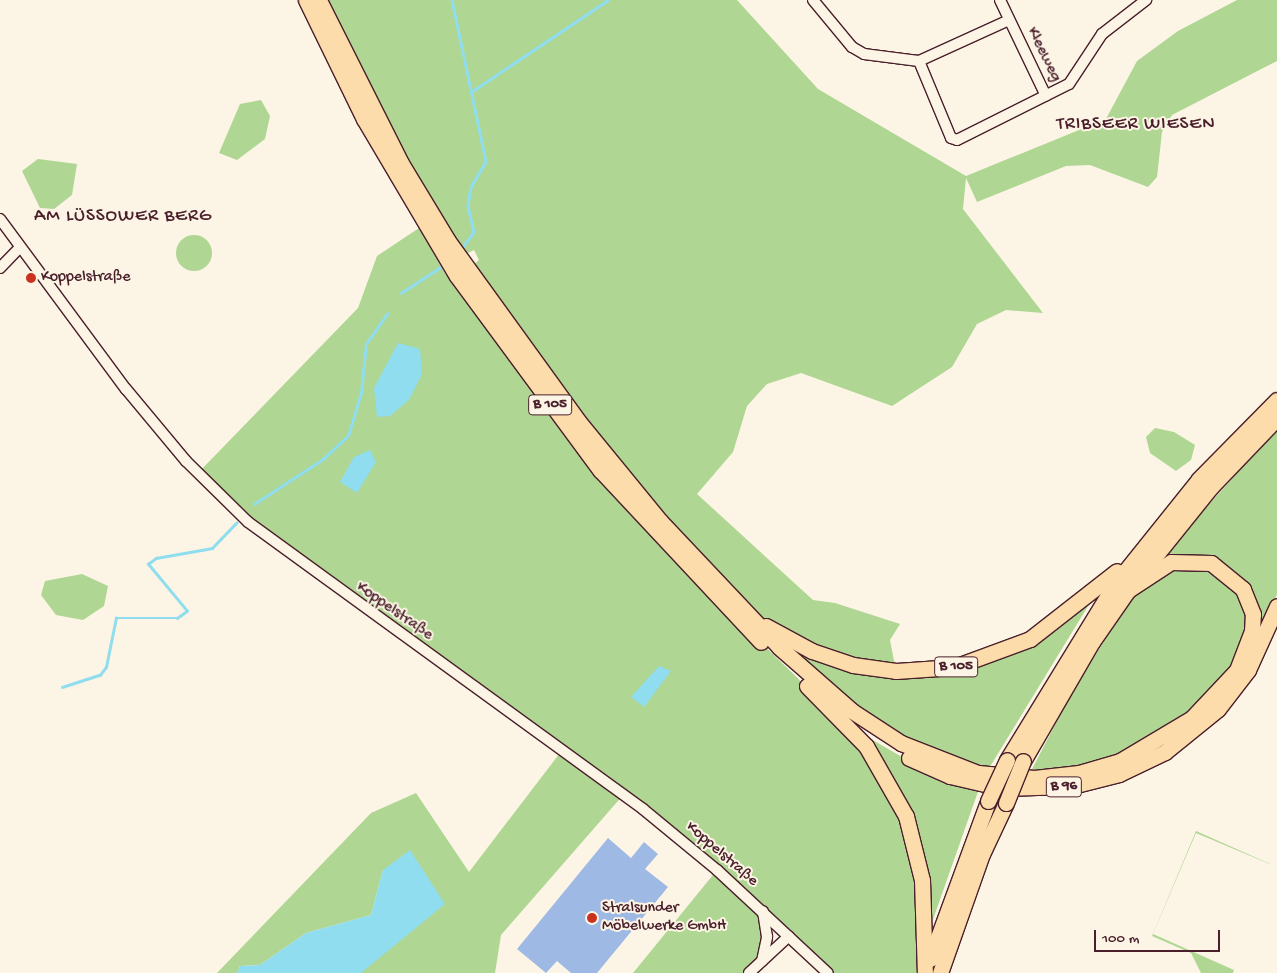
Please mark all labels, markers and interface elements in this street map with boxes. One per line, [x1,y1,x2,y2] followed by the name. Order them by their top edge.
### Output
[1022,24,1064,86] street label: Kleeweg
[1055,114,1217,136] district label: TRIBSEER WIESEN
[32,206,214,228] district label: AM LÜSSOWER BERG
[41,268,131,288] place label: Koppelstraße
[25,272,37,284] marker: Koppelstraße
[528,392,572,418] road number: B 105
[352,578,436,646] street label: Koppelstraße
[934,654,978,680] road number: B 105
[1045,774,1083,800] road number: B 96
[681,818,761,892] street label: Koppelstraße
[602,899,726,937] place label: Stralsunder Möbelwerke GmbH
[586,912,598,924] marker: Stralsunder Möbelwerke GmbH
[1097,920,1223,952] scale bar
[1102,930,1139,948] text: 100 m

